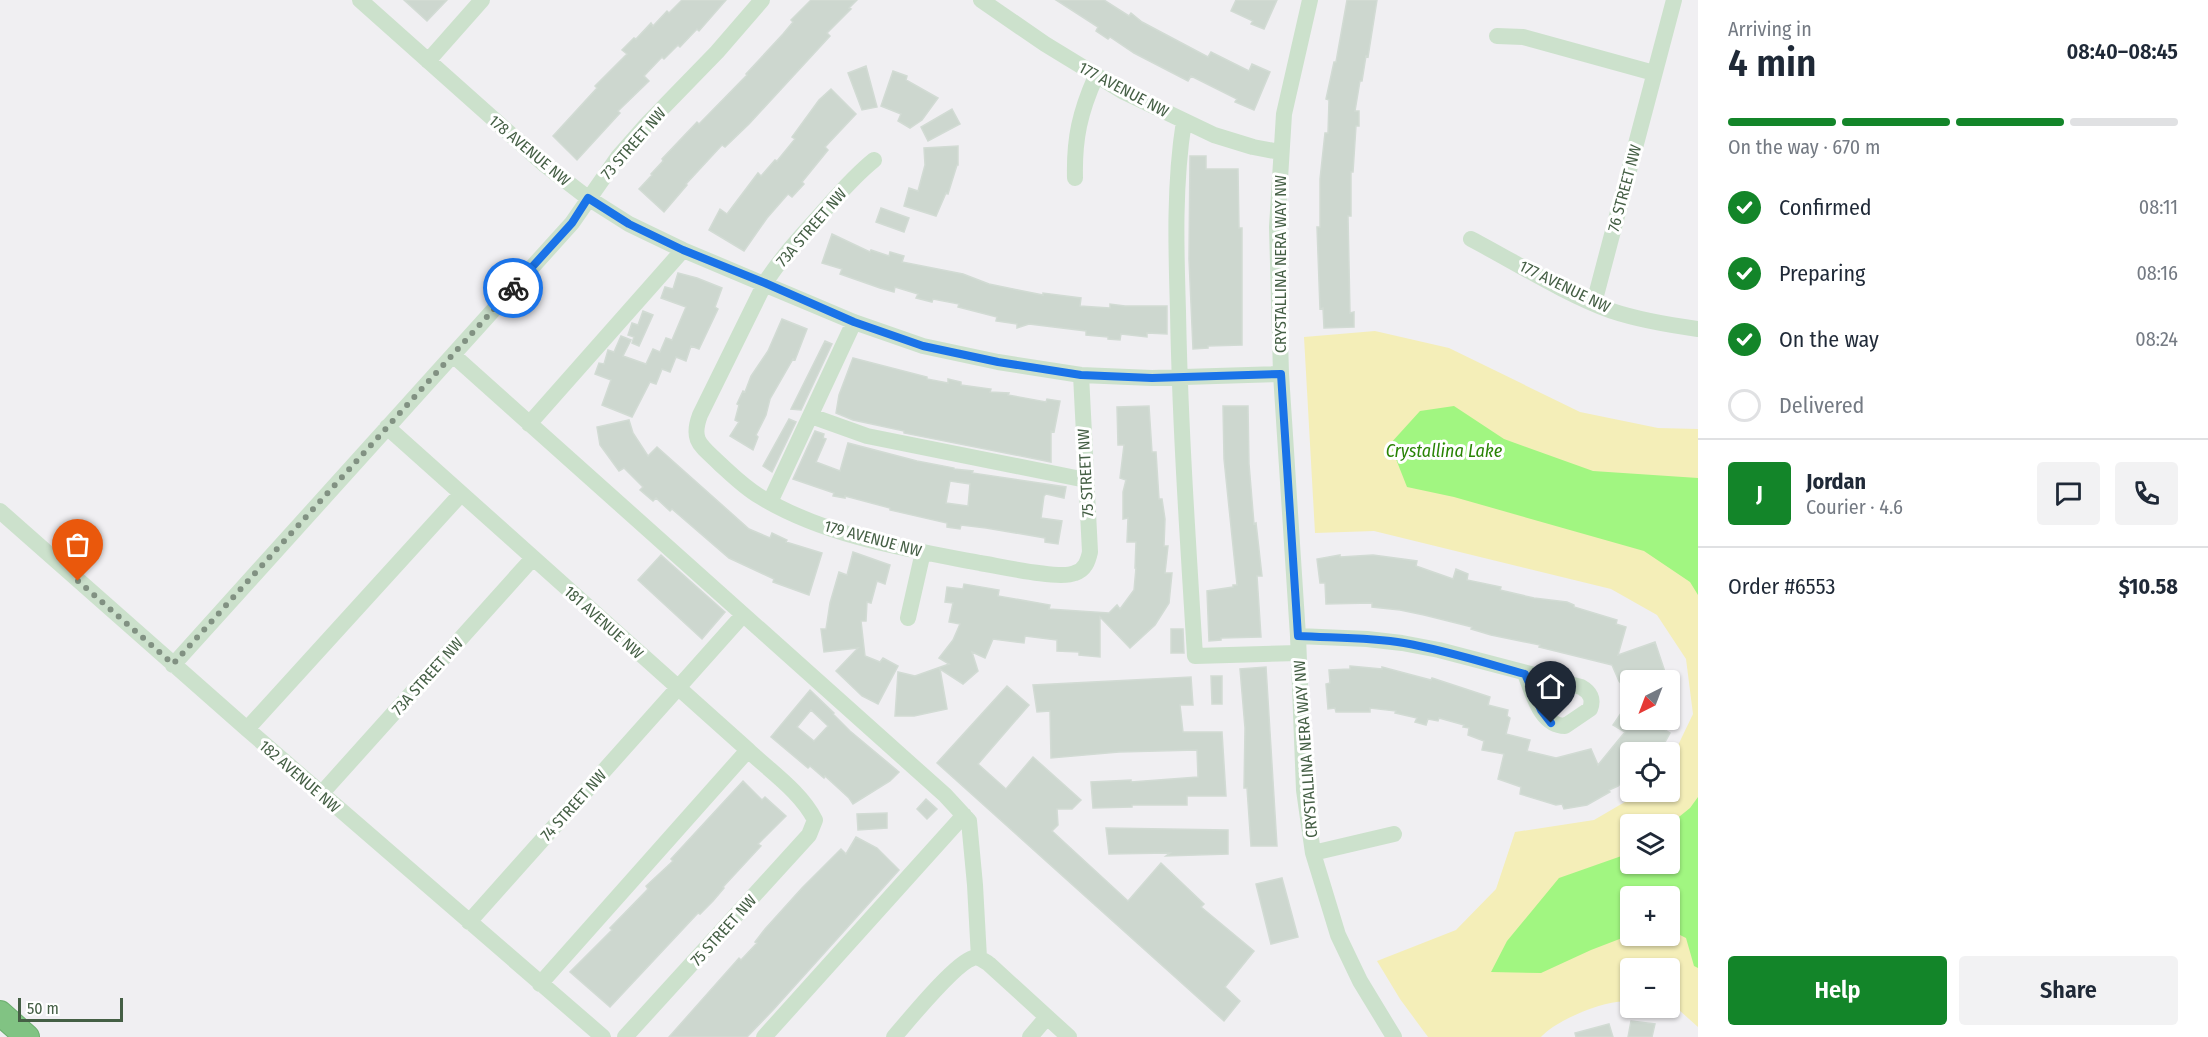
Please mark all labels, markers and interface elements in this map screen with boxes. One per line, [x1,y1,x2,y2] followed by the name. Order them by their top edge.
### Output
[1728,17,1812,41] text: Arriving in
[2067,38,2178,65] text: 08:40–08:45
[1728,40,1817,86] text: 4 min
[1076,58,1172,121] street label: 177 AVENUE NW
[597,104,670,183] street label: 73 STREET NW
[485,111,574,190] street label: 178 AVENUE NW
[1728,135,1880,159] text: On the way · 670 m
[1604,142,1645,234] street label: 76 STREET NW
[1271,175,1290,353] street label: CRYSTALLINA NERA WAY NW
[772,184,850,270] street label: 73A STREET NW
[1728,191,1761,224] icon: check
[1779,194,1872,221] text: Confirmed
[2139,195,2178,219] text: 08:11
[1516,256,1613,317] street label: 177 AVENUE NW
[1728,257,1761,290] icon: check
[483,258,543,318] courier
[1779,260,1865,287] text: Preparing
[2136,261,2178,285] text: 08:16
[497,272,530,305] icon: bike
[1728,323,1761,356] icon: check
[1779,326,1879,353] text: On the way
[2135,327,2178,351] text: 08:24
[1779,392,1864,419] text: Delivered
[1074,428,1097,518] street label: 75 STREET NW
[1386,440,1503,462] water label: Crystallina Lake
[2037,462,2100,525] button: chat
[2115,462,2178,525] button: phone
[1806,468,1866,495] text: Jordan
[1756,480,1763,507] text: J
[1806,495,1903,519] text: Courier · 4.6
[822,516,924,561] street label: 179 AVENUE NW
[52,519,103,581] pin
[61,528,94,561] icon: bag
[1728,573,1835,600] text: Order #6553
[2119,573,2178,600] text: $10.58
[560,582,647,663] street label: 181 AVENUE NW
[388,634,467,719] street label: 73A STREET NW
[1290,659,1321,838] street label: CRYSTALLINA NERA WAY NW
[1525,661,1576,723] pin
[1534,670,1567,703] icon: home
[1620,670,1680,730] north arrow
[1620,670,1680,1018] map controls
[255,736,344,817] street label: 182 AVENUE NW
[1620,742,1680,802] button: locate
[537,766,610,845] street label: 74 STREET NW
[1620,814,1680,874] button: layers
[1620,886,1680,946] button: +
[687,891,760,970] street label: 75 STREET NW
[1728,956,1947,1025] button: Help
[1959,956,2178,1025] button: Share
[1620,958,1680,1018] button: −
[18,995,123,1022] scale bar
[27,999,59,1018] text: 50 m

